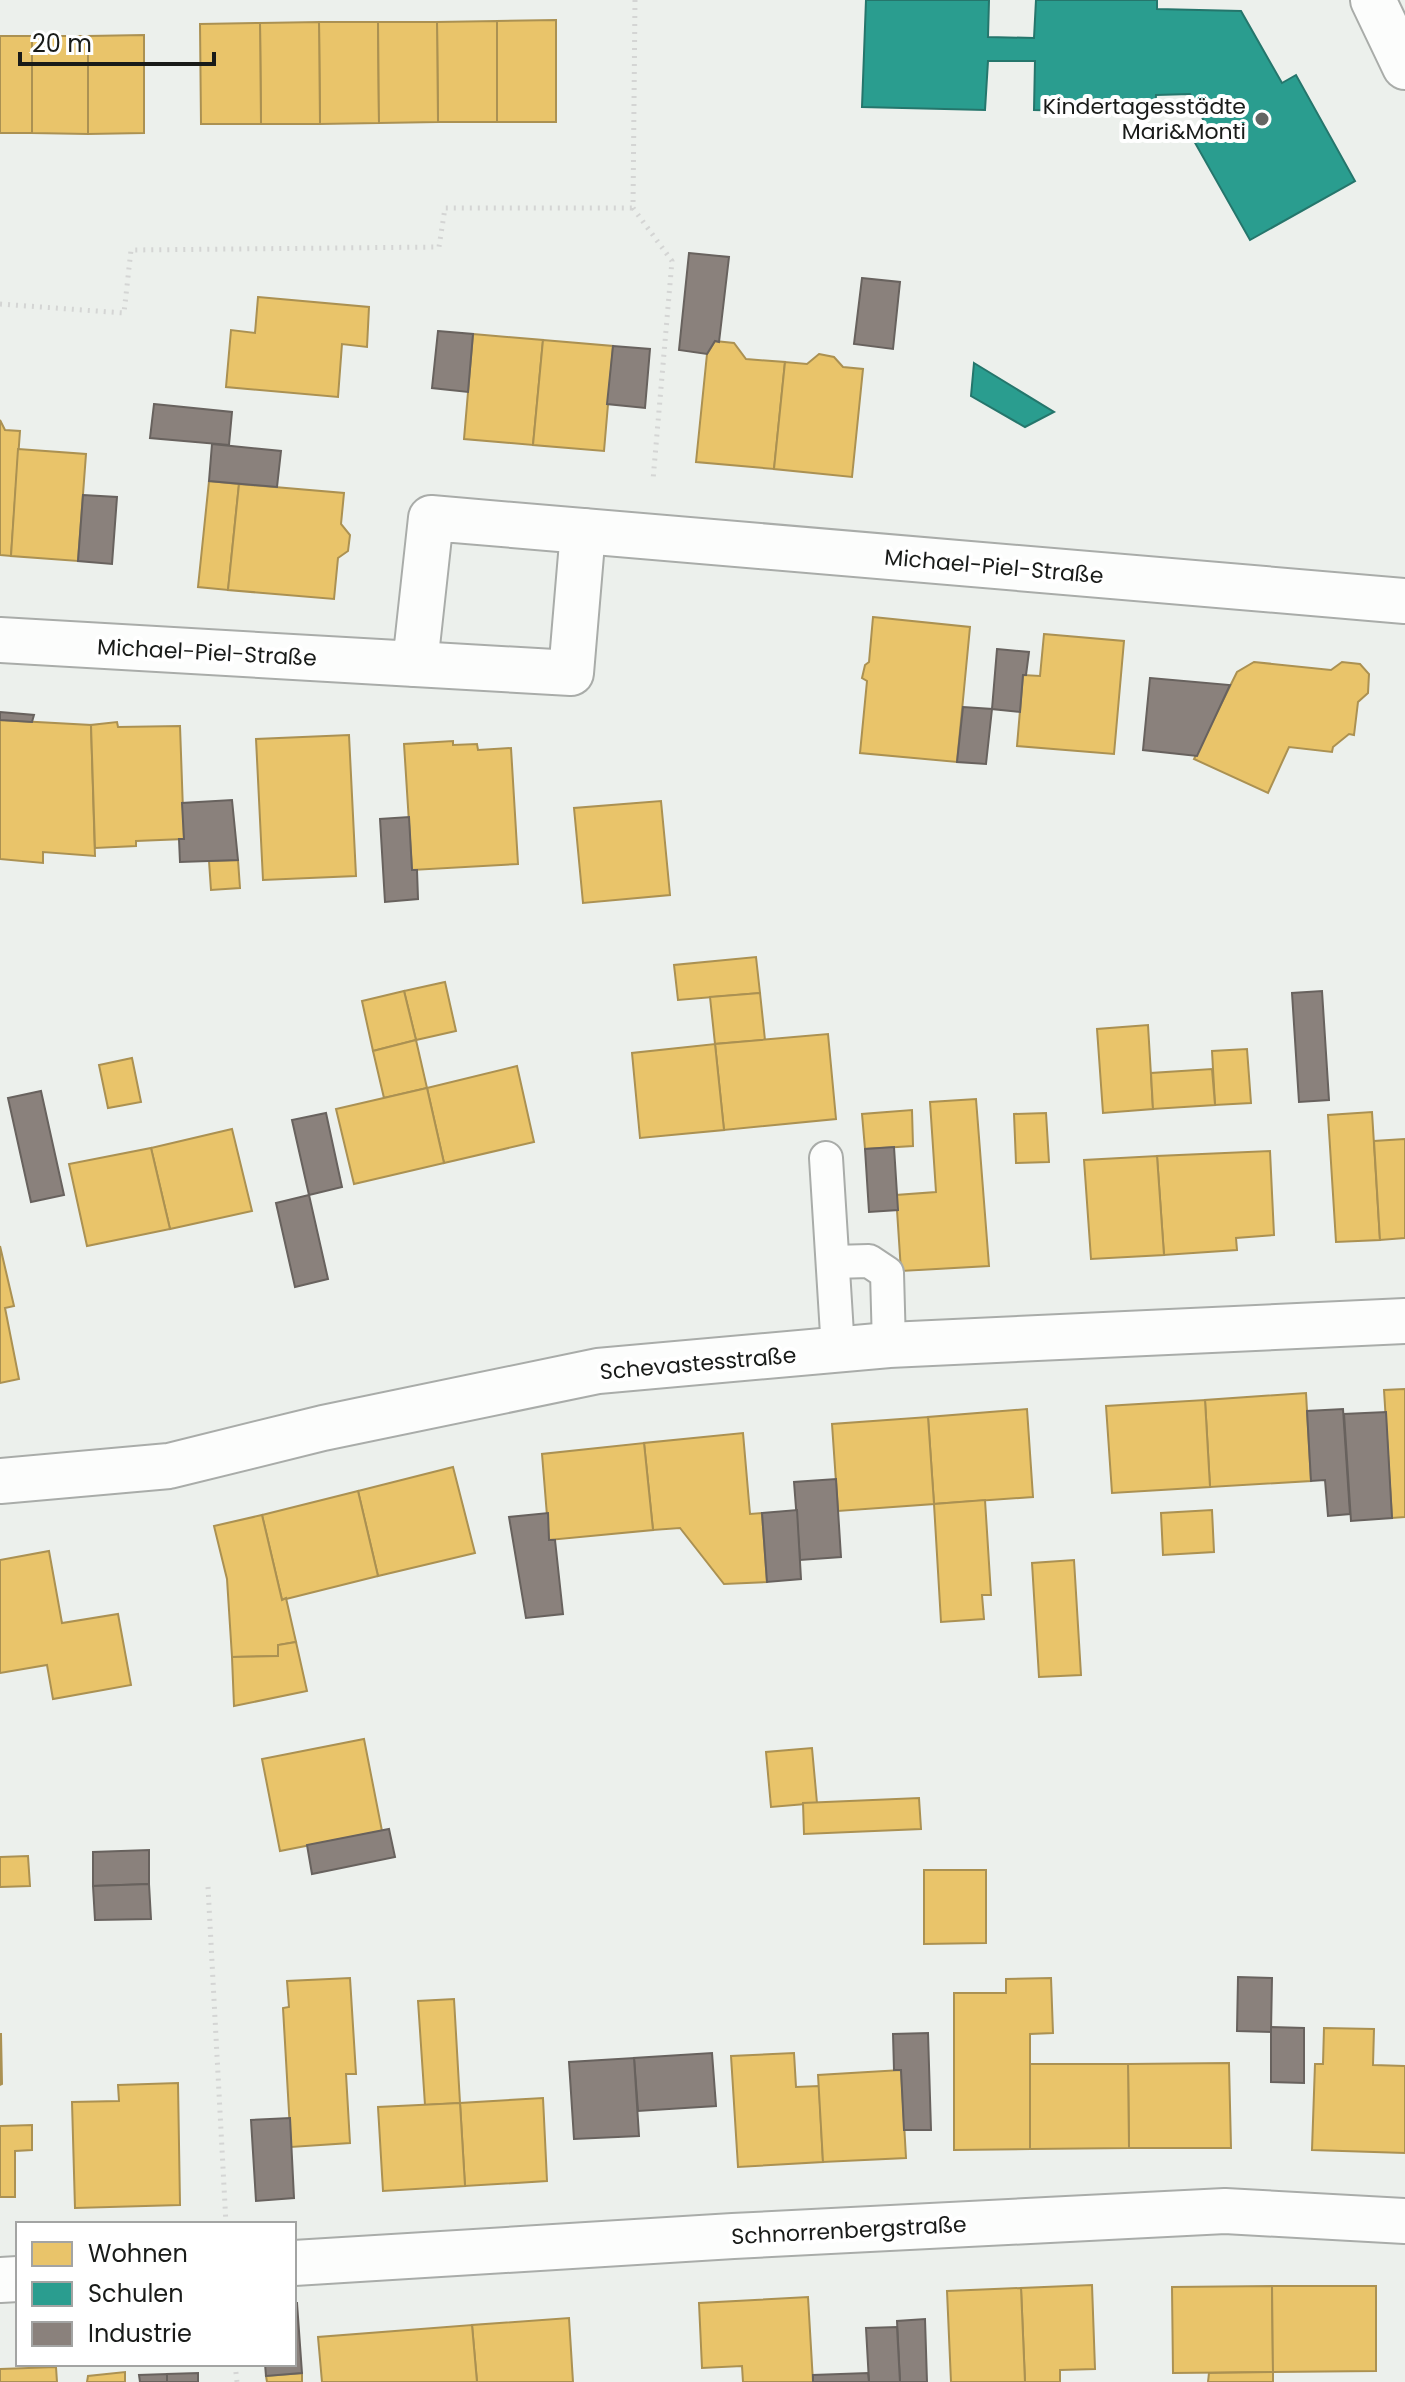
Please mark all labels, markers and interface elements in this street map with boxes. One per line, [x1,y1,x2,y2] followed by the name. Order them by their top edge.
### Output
[20,16,214,66] scale bar
[32,27,92,60] text: 20 m
[1043,91,1246,147] place label: Kindertagesstädte Mari&Monti
[1253,110,1271,128] marker: Kindertagesstädte Mari&Monti
[883,541,1105,592] street label: Michael-Piel-Straße
[96,631,318,674] street label: Michael-Piel-Straße
[599,1339,798,1388] street label: Schevastesstraße
[731,2209,967,2252] street label: Schnorrenbergstraße
[16,2222,296,2366] legend
[88,2237,188,2270] text: Wohnen
[88,2277,184,2310] text: Schulen
[88,2317,192,2350] text: Industrie

